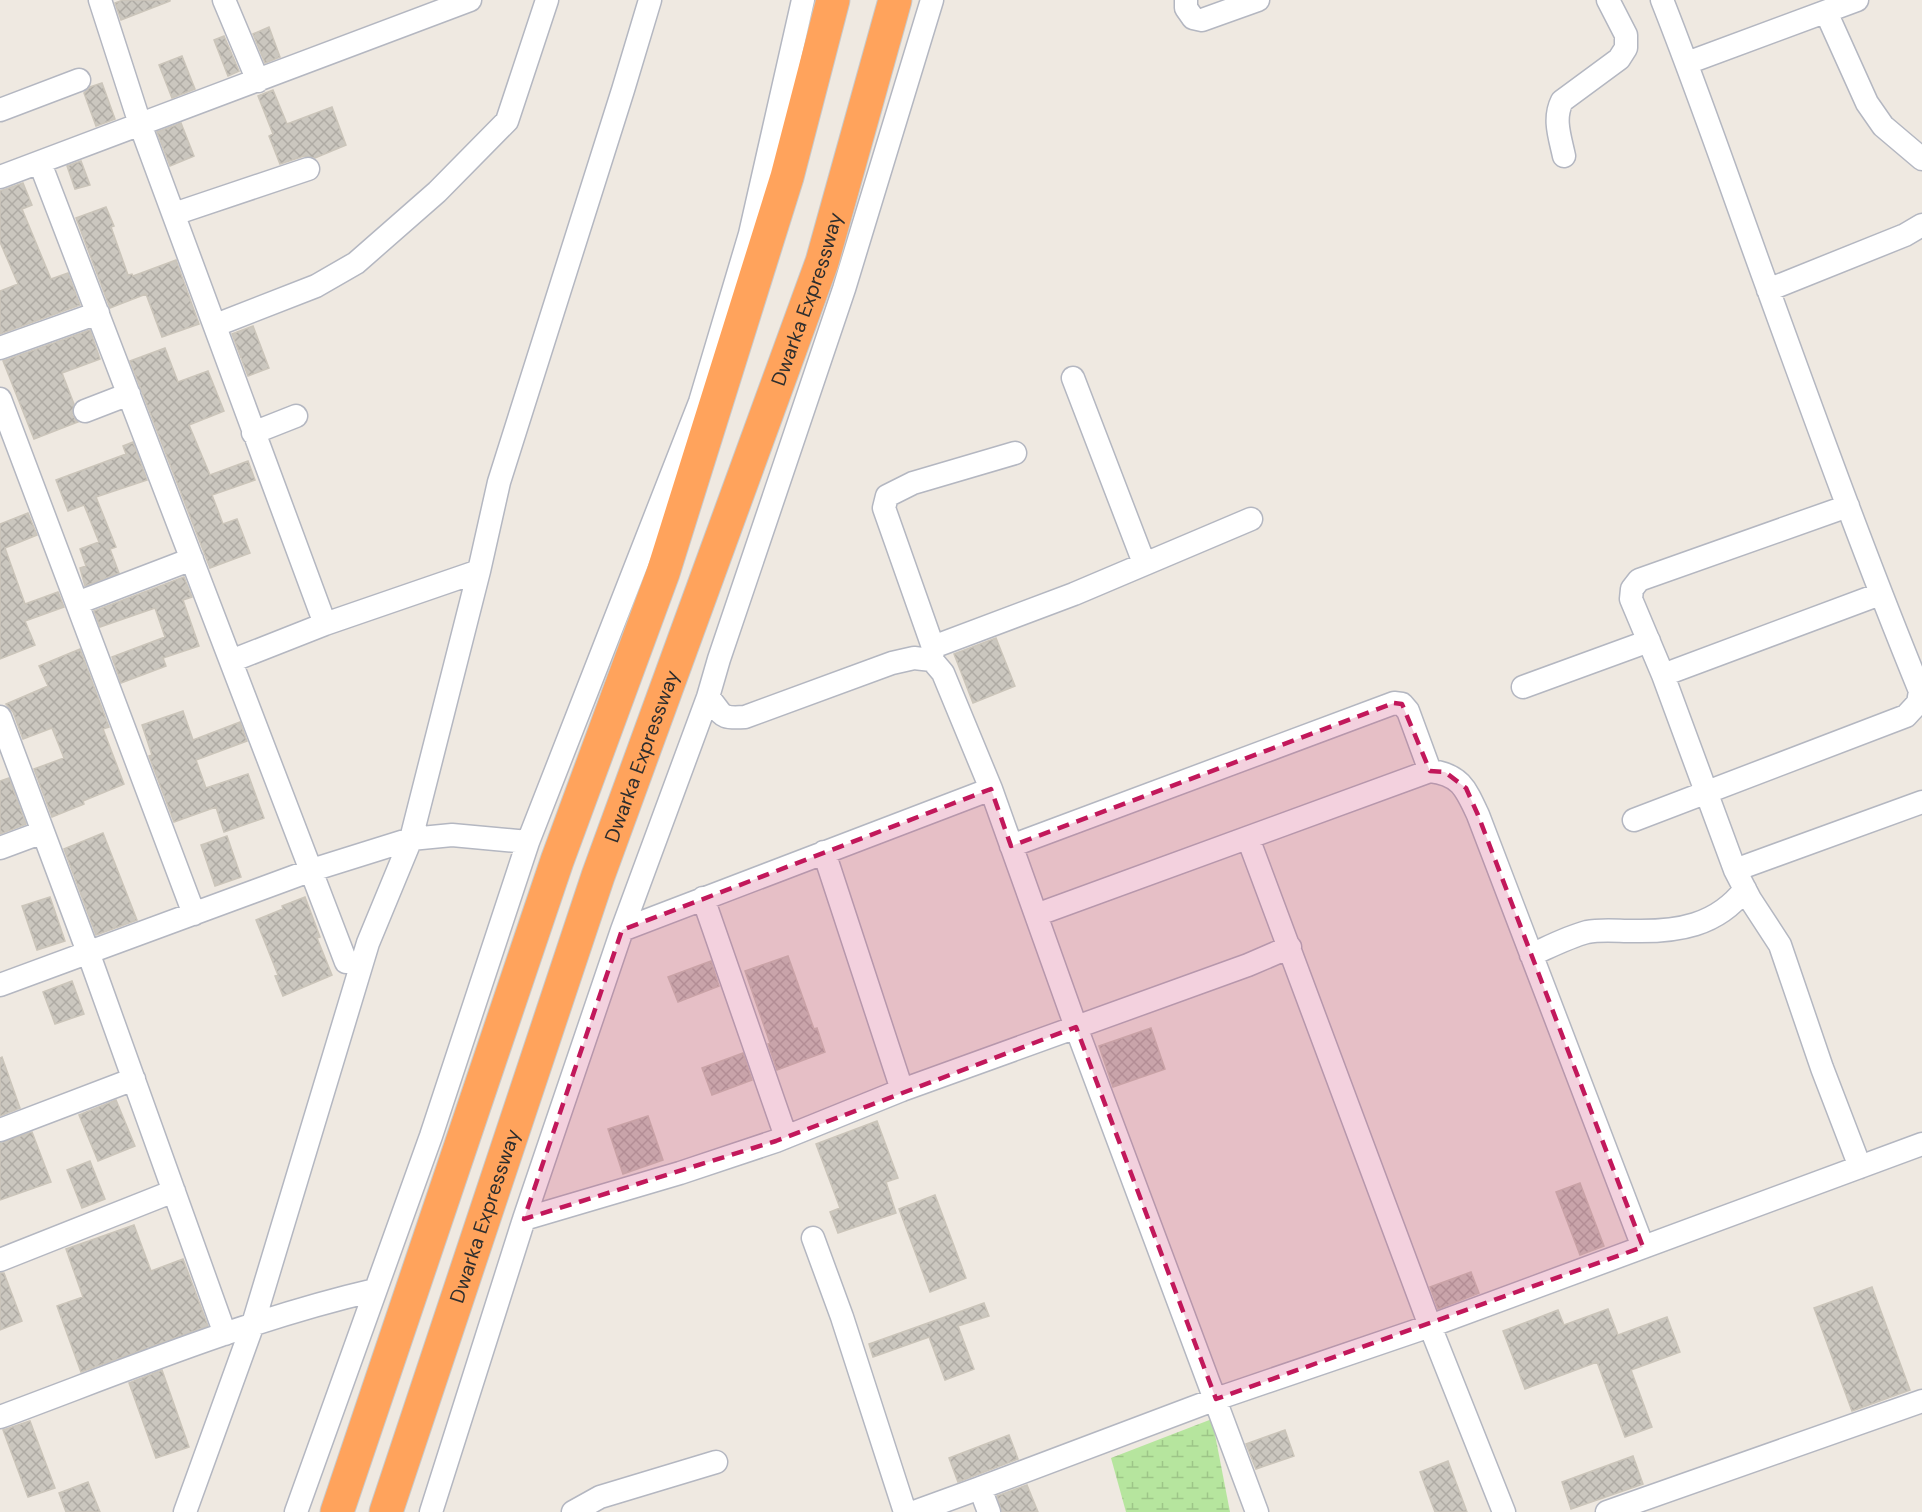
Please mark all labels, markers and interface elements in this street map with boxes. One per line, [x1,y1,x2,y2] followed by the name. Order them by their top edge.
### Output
[765,210,848,389] street label: Dwarka Expressway
[598,666,685,846] street label: Dwarka Expressway
[444,1126,526,1306] street label: Dwarka Expressway

